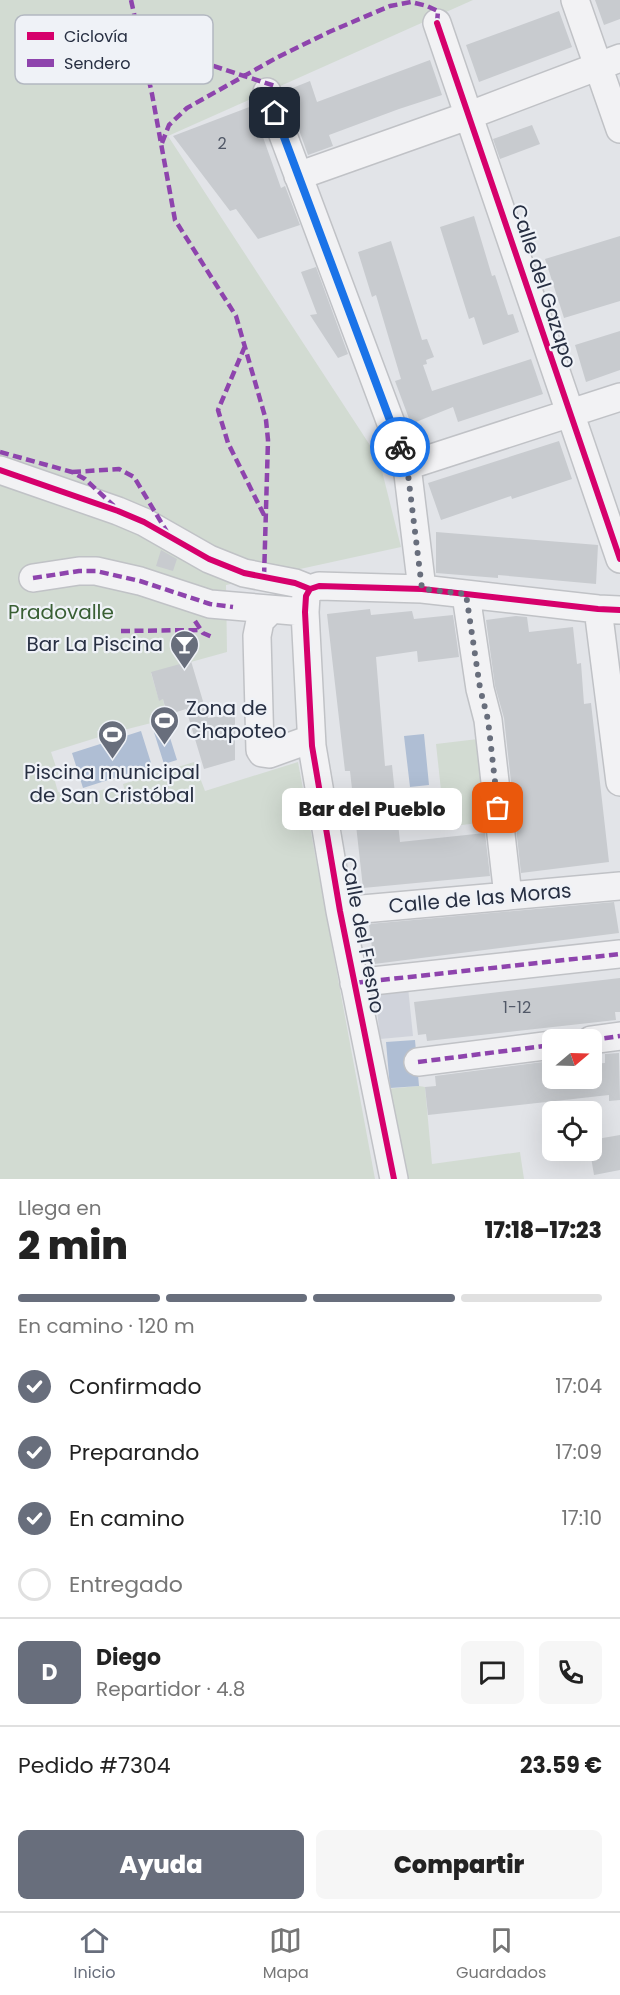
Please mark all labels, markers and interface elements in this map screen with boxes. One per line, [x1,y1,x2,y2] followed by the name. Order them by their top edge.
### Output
[15,15,213,84] legend
[64,25,128,48] text: Ciclovía
[64,52,131,75] text: Sendero
[249,87,300,138] pin
[258,96,291,129] icon: home
[217,132,227,155] house number: 2
[504,200,584,372] street label: Calle del Gazapo
[370,417,430,477] courier
[384,431,417,464] icon: bike
[8,598,114,626] park label: Pradovalle
[168,628,200,670] bar icon: Bar La Piscina
[27,630,163,658] place label: Bar La Piscina
[186,694,287,745] place label: Zona de Chapoteo
[149,704,181,746] sports icon: Zona de Chapoteo
[96,718,128,760] sports icon: Piscina municipal de San Cristóbal
[24,758,200,809] place label: Piscina municipal de San Cristóbal
[472,782,523,833] pin
[282,787,462,829] callout: Bar del Pueblo
[481,791,514,824] icon: bag
[299,795,445,823] text: Bar del Pueblo
[334,854,392,1016] street label: Calle del Fresno
[387,876,573,920] street label: Calle de las Moras
[503,996,531,1019] house number: 1-12
[542,1029,602,1089] north arrow
[542,1029,602,1161] map controls
[542,1101,602,1161] button: locate
[18,1194,102,1222] text: Llega en
[485,1215,602,1246] text: 17:18–17:23
[18,1218,128,1273] text: 2 min
[18,1312,195,1340] text: En camino · 120 m
[18,1370,51,1403] icon: check
[69,1371,202,1402] text: Confirmado
[555,1372,602,1400] text: 17:04
[18,1436,51,1469] icon: check
[69,1437,199,1468] text: Preparando
[555,1438,602,1466] text: 17:09
[18,1502,51,1535] icon: check
[69,1503,185,1534] text: En camino
[561,1504,602,1532] text: 17:10
[69,1569,183,1600] text: Entregado
[461,1641,524,1704] button: chat
[539,1641,602,1704] button: phone
[96,1642,161,1673] text: Diego
[42,1657,58,1688] text: D
[96,1675,245,1703] text: Repartidor · 4.8
[18,1750,171,1781] text: Pedido #7304
[520,1750,602,1781] text: 23.59 €
[18,1830,304,1899] button: Ayuda
[316,1830,602,1899] button: Compartir
[74,1924,116,1985] tab: Inicio
[263,1924,309,1985] tab: Mapa
[456,1924,546,1985] tab: Guardados

